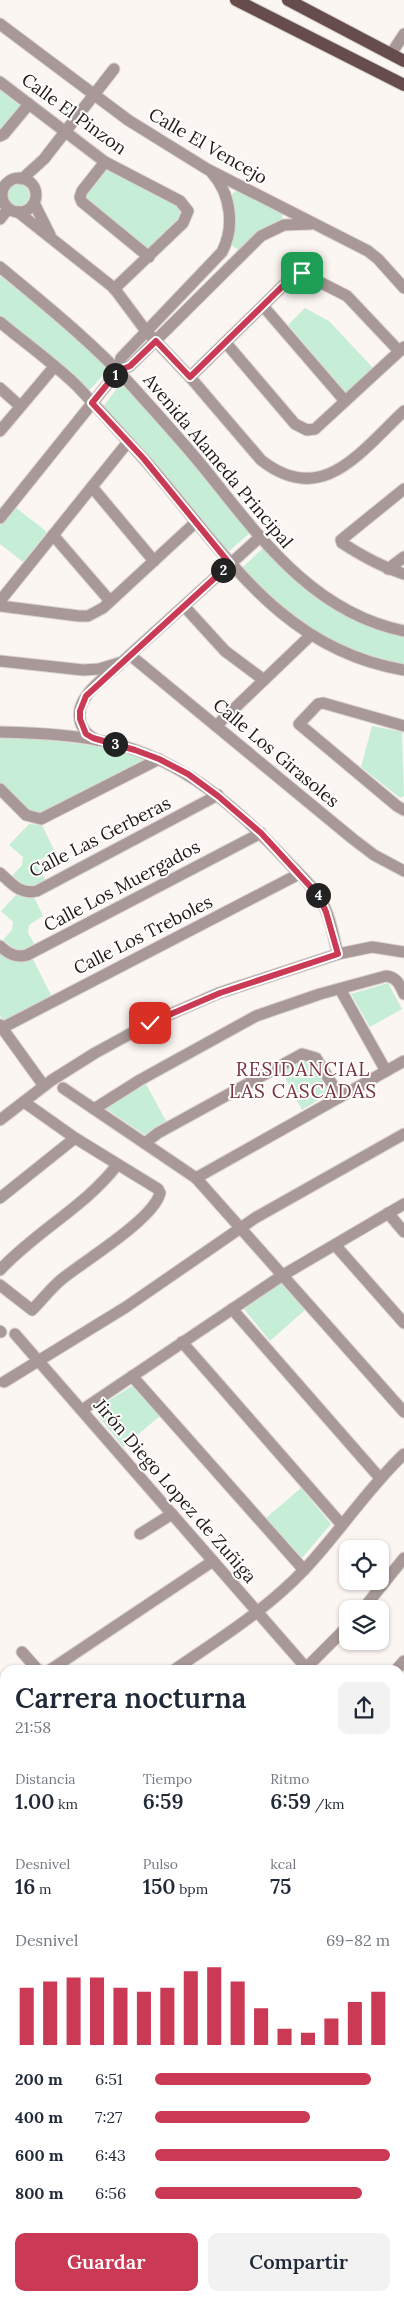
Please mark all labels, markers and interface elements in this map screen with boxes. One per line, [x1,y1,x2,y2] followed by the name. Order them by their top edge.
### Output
[17,68,131,159] street label: Calle El Pinzon
[145,102,272,189] street label: Calle El Vencejo
[281,252,323,294] pin
[288,259,316,287] icon: arrive
[102,362,128,388] pin: 1
[113,366,118,384] text: 1
[138,368,298,553] street label: Avenida Alameda Principal
[210,558,236,582] pin: 2
[220,561,227,579] text: 2
[209,693,344,812] street label: Calle Los Girasoles
[102,732,128,756] pin: 3
[112,735,119,753] text: 3
[25,791,174,882] street label: Calle Las Gerberas
[40,835,204,937] street label: Calle Los Muergados
[306,882,330,908] pin: 4
[315,886,322,904] text: 4
[69,890,216,979] street label: Calle Los Treboles
[129,1002,171,1044] pin
[136,1009,164,1037] icon: check
[229,1057,377,1103] district label: RESIDANCIAL LAS CASCADAS
[88,1393,262,1587] street label: Jirón Diego Lopez de Zuñiga
[339,1540,389,1650] map controls
[339,1540,389,1590] button: locate
[339,1600,389,1650] button: layers
[15,1680,246,1716] text: Carrera nocturna
[338,1682,390,1734] button: share
[15,1717,51,1737] text: 21:58
[15,1770,76,1788] text: Distancia
[143,1770,192,1788] text: Tiempo
[270,1770,309,1788] text: Ritmo
[15,1788,54,1815] text: 1.00
[143,1788,184,1815] text: 6:59
[270,1788,311,1815] text: 6:59
[54,1795,78,1813] text: km
[311,1795,345,1813] text: /km
[15,1855,70,1873] text: Desnivel
[143,1855,178,1873] text: Pulso
[270,1855,296,1873] text: kcal
[15,1873,35,1900] text: 16
[143,1873,176,1900] text: 150
[270,1873,292,1900] text: 75
[35,1880,52,1898] text: m
[176,1880,208,1898] text: bpm
[15,1930,78,1950] text: Desnivel
[326,1930,390,1950] text: 69–82 m
[15,2069,63,2089] text: 200 m
[95,2069,123,2089] text: 6:51
[15,2107,63,2127] text: 400 m
[95,2107,122,2127] text: 7:27
[15,2145,63,2165] text: 600 m
[95,2145,126,2165] text: 6:43
[15,2183,63,2203] text: 800 m
[95,2183,126,2203] text: 6:56
[15,2233,198,2291] button: Guardar
[208,2233,390,2291] button: Compartir

